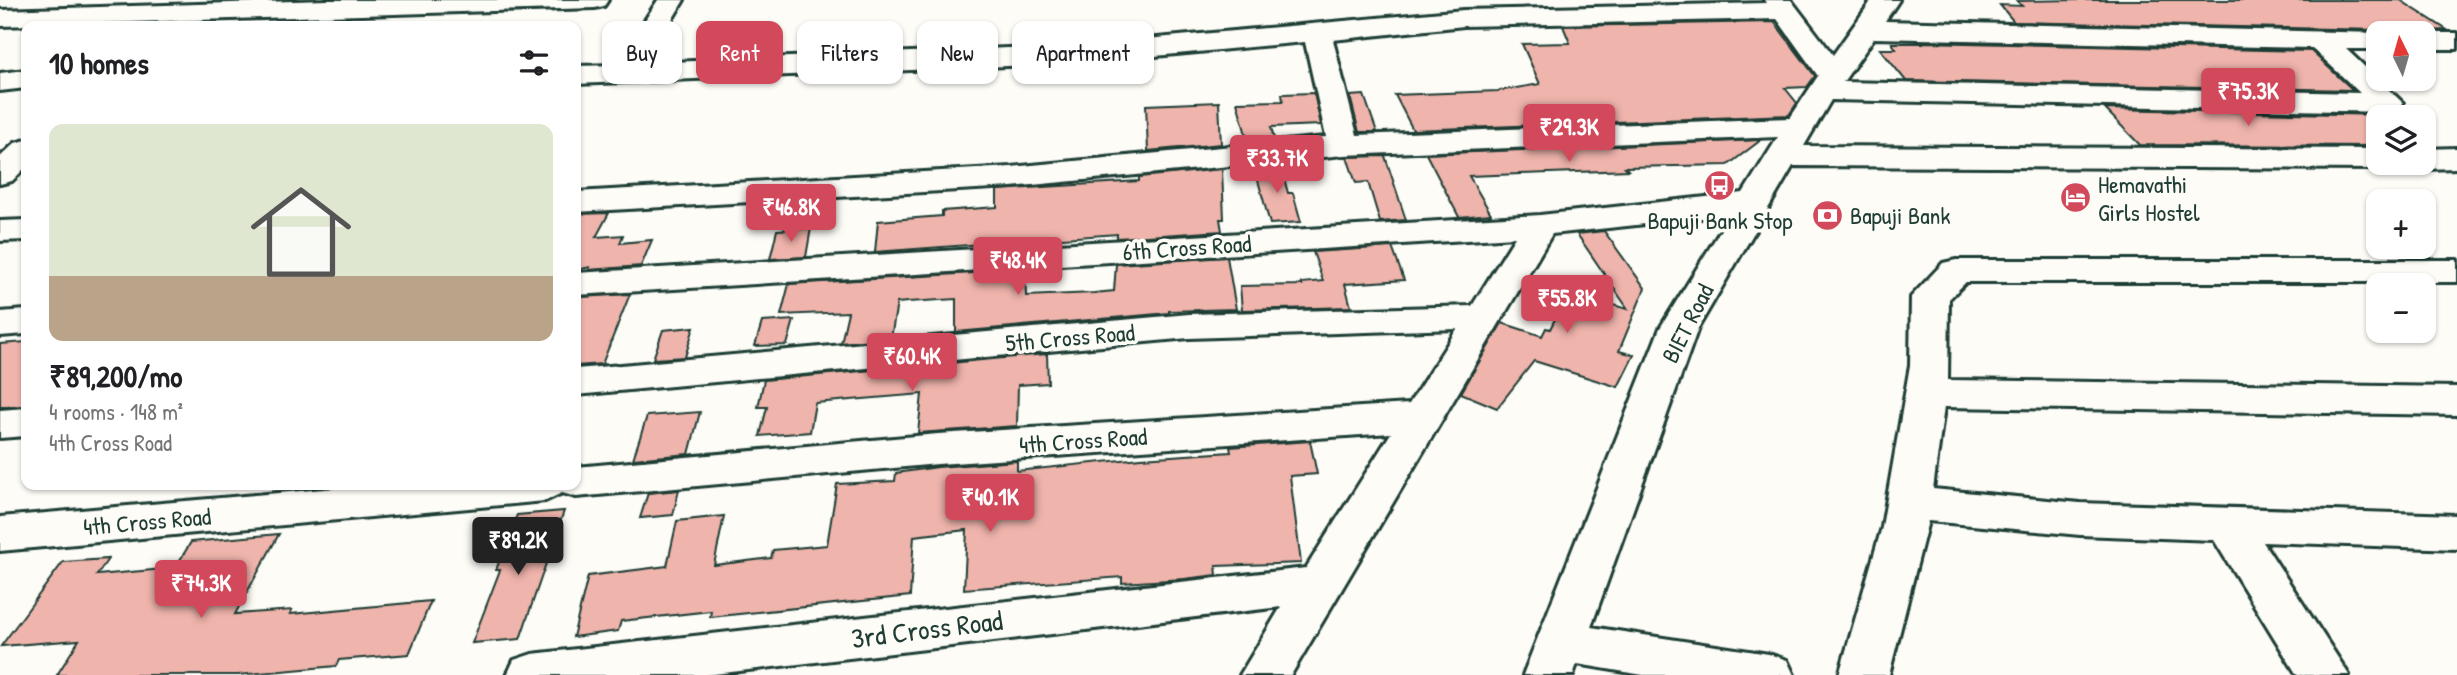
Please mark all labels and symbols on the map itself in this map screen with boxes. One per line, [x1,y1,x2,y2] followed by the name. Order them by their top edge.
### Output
[2366,21,2436,91] north arrow
[2191,68,2305,128] pin: ₹75.3K
[1512,104,1626,164] pin: ₹29.3K
[1220,136,1334,195] pin: ₹33.7K
[2098,168,2200,228] place label: Hemavathi Girls Hostel
[1703,169,1737,203] bus stop icon: Bapuji Bank Stop
[2058,181,2092,215] hotel icon: Hemavathi Girls Hostel
[734,184,848,244] pin: ₹46.8K
[1810,198,1844,232] bank icon: Bapuji Bank
[1850,199,1950,231] place label: Bapuji Bank
[1647,204,1793,236] place label: Bapuji Bank Stop
[1122,227,1252,267] street label: 6th Cross Road
[961,238,1075,297] pin: ₹48.4K
[1510,276,1624,335] pin: ₹55.8K
[1654,278,1720,368] street label: BIET Road
[1004,315,1136,359] street label: 5th Cross Road
[855,334,969,393] pin: ₹60.4K
[1018,420,1148,460] street label: 4th Cross Road
[933,475,1047,534] pin: ₹40.1K
[82,499,212,543] street label: 4th Cross Road
[461,518,575,577] pin: ₹89.2K
[144,560,258,620] pin: ₹74.3K
[849,601,1005,657] street label: 3rd Cross Road

